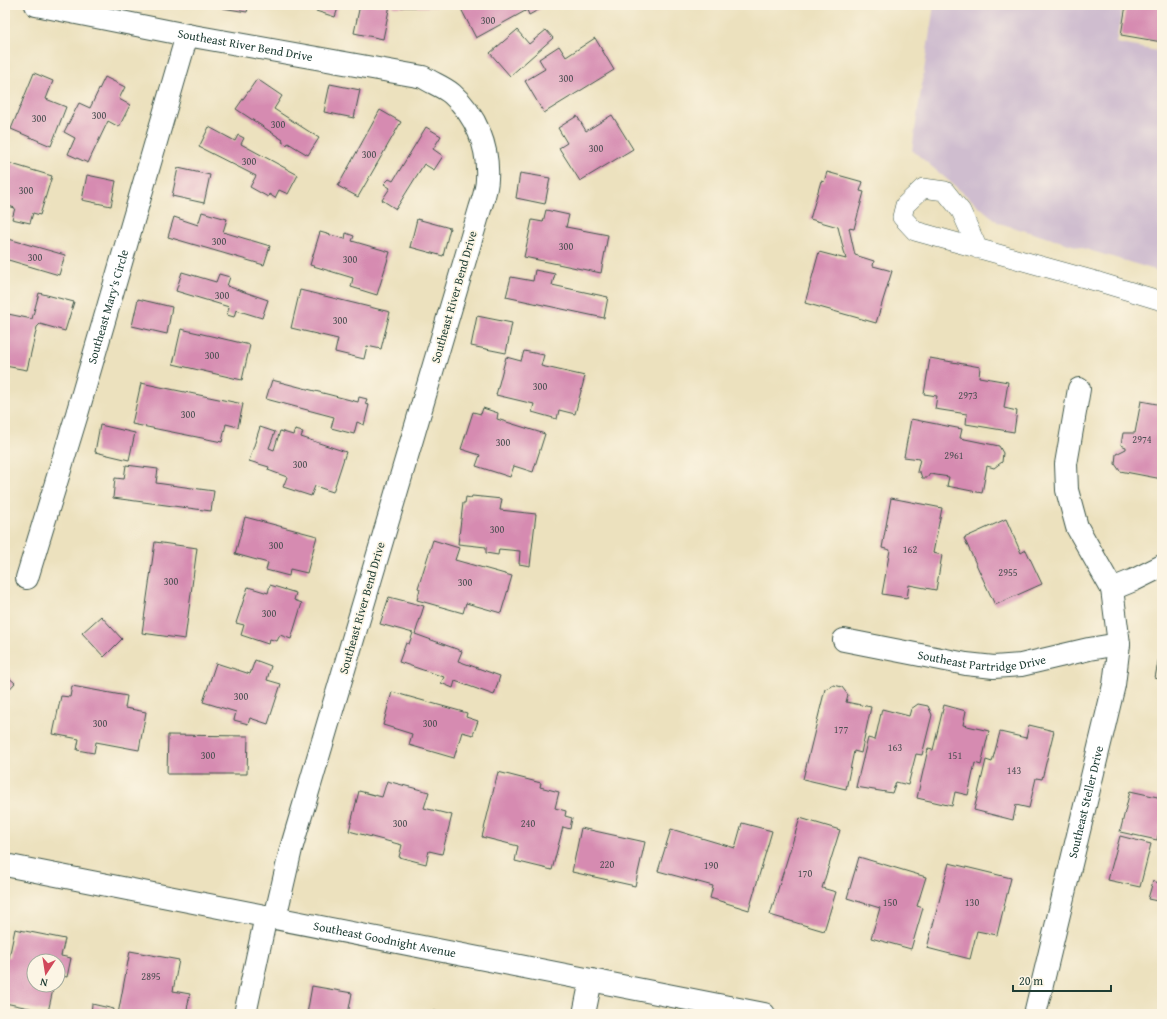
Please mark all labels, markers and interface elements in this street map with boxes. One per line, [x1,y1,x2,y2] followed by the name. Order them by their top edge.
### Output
[481,13,495,28] house number: 300
[176,24,314,65] street label: Southeast River Bend Drive
[559,71,573,86] house number: 300
[92,108,106,123] house number: 300
[32,111,46,126] house number: 300
[271,117,285,132] house number: 300
[589,141,603,156] house number: 300
[362,147,376,162] house number: 300
[242,154,256,169] house number: 300
[19,183,33,198] house number: 300
[427,228,481,365] street label: Southeast River Bend Drive
[212,234,226,249] house number: 300
[559,239,573,254] house number: 300
[83,247,132,366] street label: Southeast Mary's Circle
[28,250,42,265] house number: 300
[343,252,357,267] house number: 300
[215,288,229,303] house number: 300
[333,313,347,328] house number: 300
[205,348,219,363] house number: 300
[533,379,547,394] house number: 300
[958,388,978,403] house number: 2973
[181,407,195,422] house number: 300
[1132,432,1152,447] house number: 2974
[496,435,510,450] house number: 300
[944,448,964,463] house number: 2961
[293,457,307,472] house number: 300
[490,522,504,537] house number: 300
[269,538,283,553] house number: 300
[335,539,389,676] street label: Southeast River Bend Drive
[903,542,917,557] house number: 162
[998,565,1018,580] house number: 2955
[164,574,178,589] house number: 300
[458,575,472,590] house number: 300
[262,606,276,621] house number: 300
[916,646,1048,675] street label: Southeast Partridge Drive
[234,689,248,704] house number: 300
[93,716,107,731] house number: 300
[423,716,437,731] house number: 300
[834,722,848,737] house number: 177
[888,740,902,755] house number: 163
[1064,744,1107,860] street label: Southeast Steller Drive
[201,748,215,763] house number: 300
[948,748,962,763] house number: 151
[1007,763,1021,778] house number: 143
[393,816,407,831] house number: 300
[521,816,535,831] house number: 240
[600,857,614,872] house number: 220
[704,858,718,873] house number: 190
[798,866,812,881] house number: 170
[883,895,897,910] house number: 150
[965,895,979,910] house number: 130
[312,917,458,961] street label: Southeast Goodnight Avenue
[26,953,66,993] north arrow
[1013,967,1111,993] scale bar
[141,969,161,984] house number: 2895
[1019,972,1043,989] text: 20 m
[38,974,49,991] text: N

